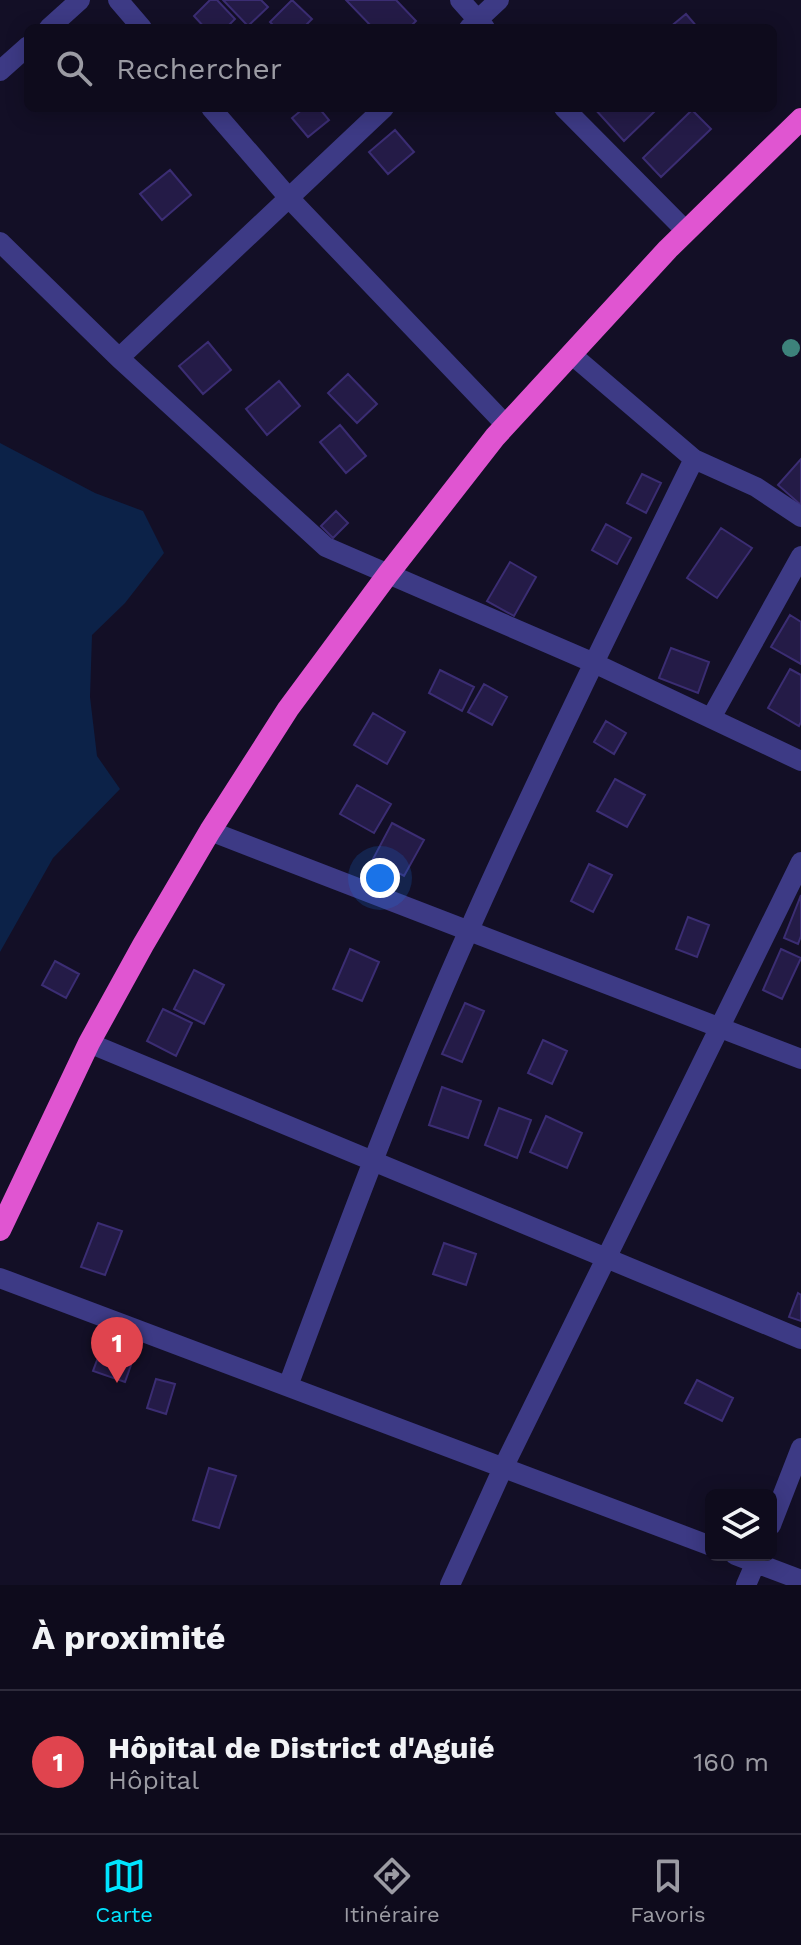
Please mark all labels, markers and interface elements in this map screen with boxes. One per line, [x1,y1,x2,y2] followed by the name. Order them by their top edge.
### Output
[24,24,777,112] search box
[52,46,96,90] icon: search
[116,51,282,86] text: Rechercher
[360,858,400,898] your location
[91,1317,143,1383] pin: 1
[705,1489,777,1561] map controls
[705,1489,777,1561] button: layers
[32,1617,226,1657] text: À proximité
[108,1730,495,1765] text: Hôpital de District d'Aguié
[52,1747,64,1777] text: 1
[693,1747,769,1777] text: 160 m
[108,1765,199,1795] text: Hôpital
[95,1854,153,1927] tab: Carte
[344,1854,440,1927] tab: Itinéraire
[630,1854,706,1927] tab: Favoris

